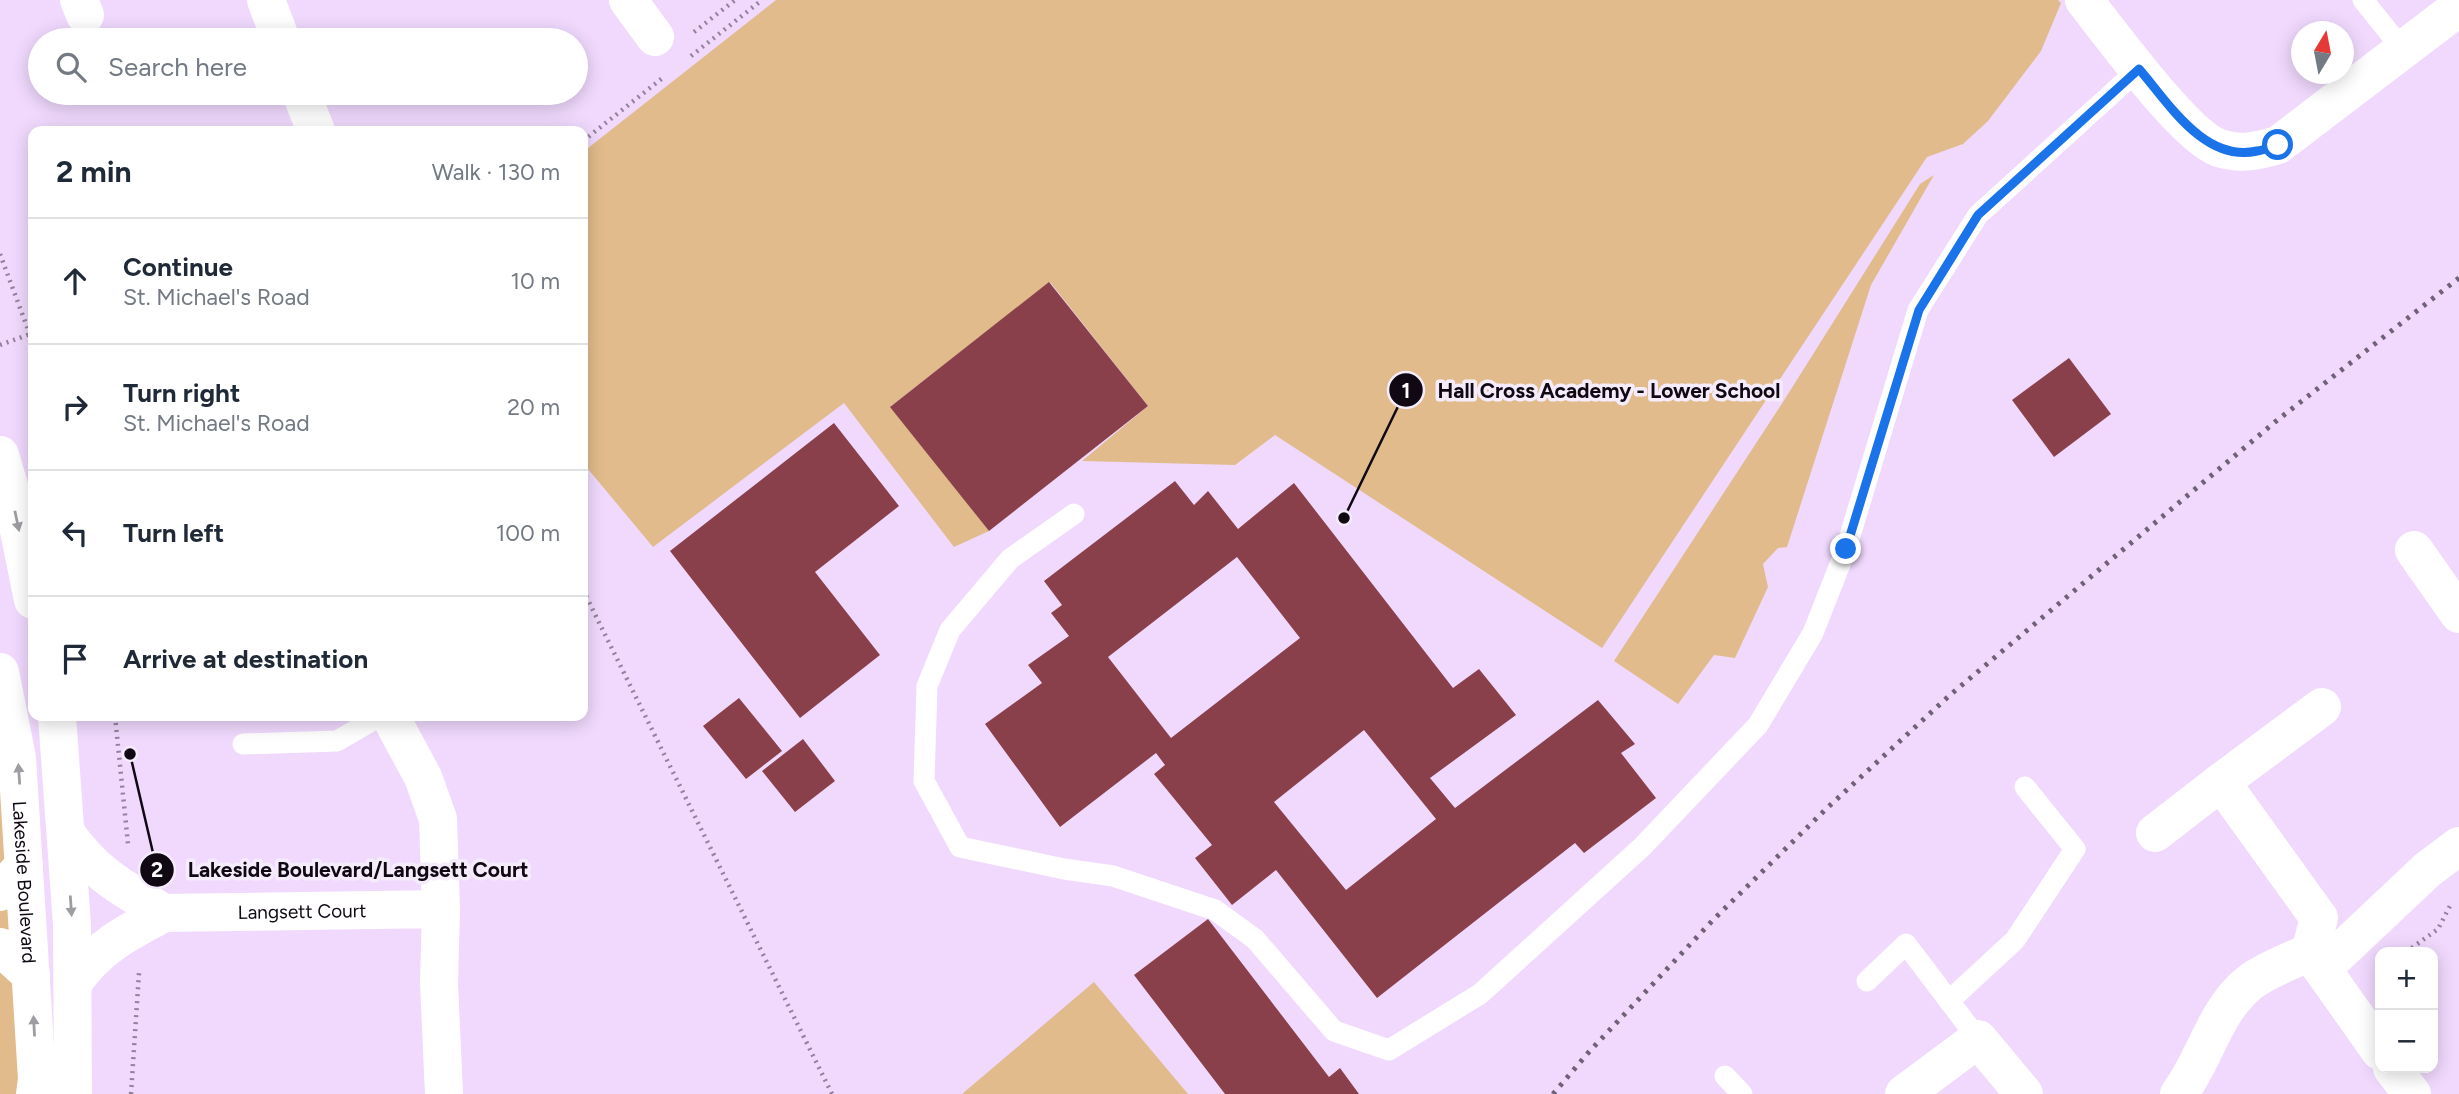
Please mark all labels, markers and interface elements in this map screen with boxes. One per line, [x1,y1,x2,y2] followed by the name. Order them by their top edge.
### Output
[2291,21,2354,84] north arrow
[28,28,588,105] search box
[52,48,90,86] icon: search
[108,51,247,83] text: Search here
[2262,129,2293,160] route start
[56,153,132,190] text: 2 min
[432,158,560,186] text: Walk · 130 m
[123,251,233,283] text: Continue
[56,262,94,300] icon: ahead
[511,267,560,295] text: 10 m
[123,283,310,311] text: St. Michael's Road
[1388,369,1794,411] callout: Hall Cross Academy - Lower School
[123,377,240,409] text: Turn right
[1402,378,1410,403] text: 1
[1438,378,1781,403] text: Hall Cross Academy - Lower School
[56,388,94,426] icon: right
[507,393,560,421] text: 20 m
[123,409,310,437] text: St. Michael's Road
[12,510,23,532] one-way arrow
[56,514,94,552] icon: left
[123,517,224,549] text: Turn left
[496,519,560,547] text: 100 m
[1830,533,1861,564] route end
[56,640,94,678] icon: arrive
[123,643,368,675] text: Arrive at destination
[13,763,24,785] one-way arrow
[8,800,41,964] street label: Lakeside Boulevard
[139,849,543,891] callout: Lakeside Boulevard/Langsett Court
[151,857,163,882] text: 2
[188,857,528,882] text: Lakeside Boulevard/Langsett Court
[66,895,77,917] one-way arrow
[238,899,366,924] street label: Langsett Court
[2375,947,2438,1073] map controls
[2375,947,2438,1010] button: +
[2375,1010,2438,1073] button: −
[28,1015,39,1037] one-way arrow

